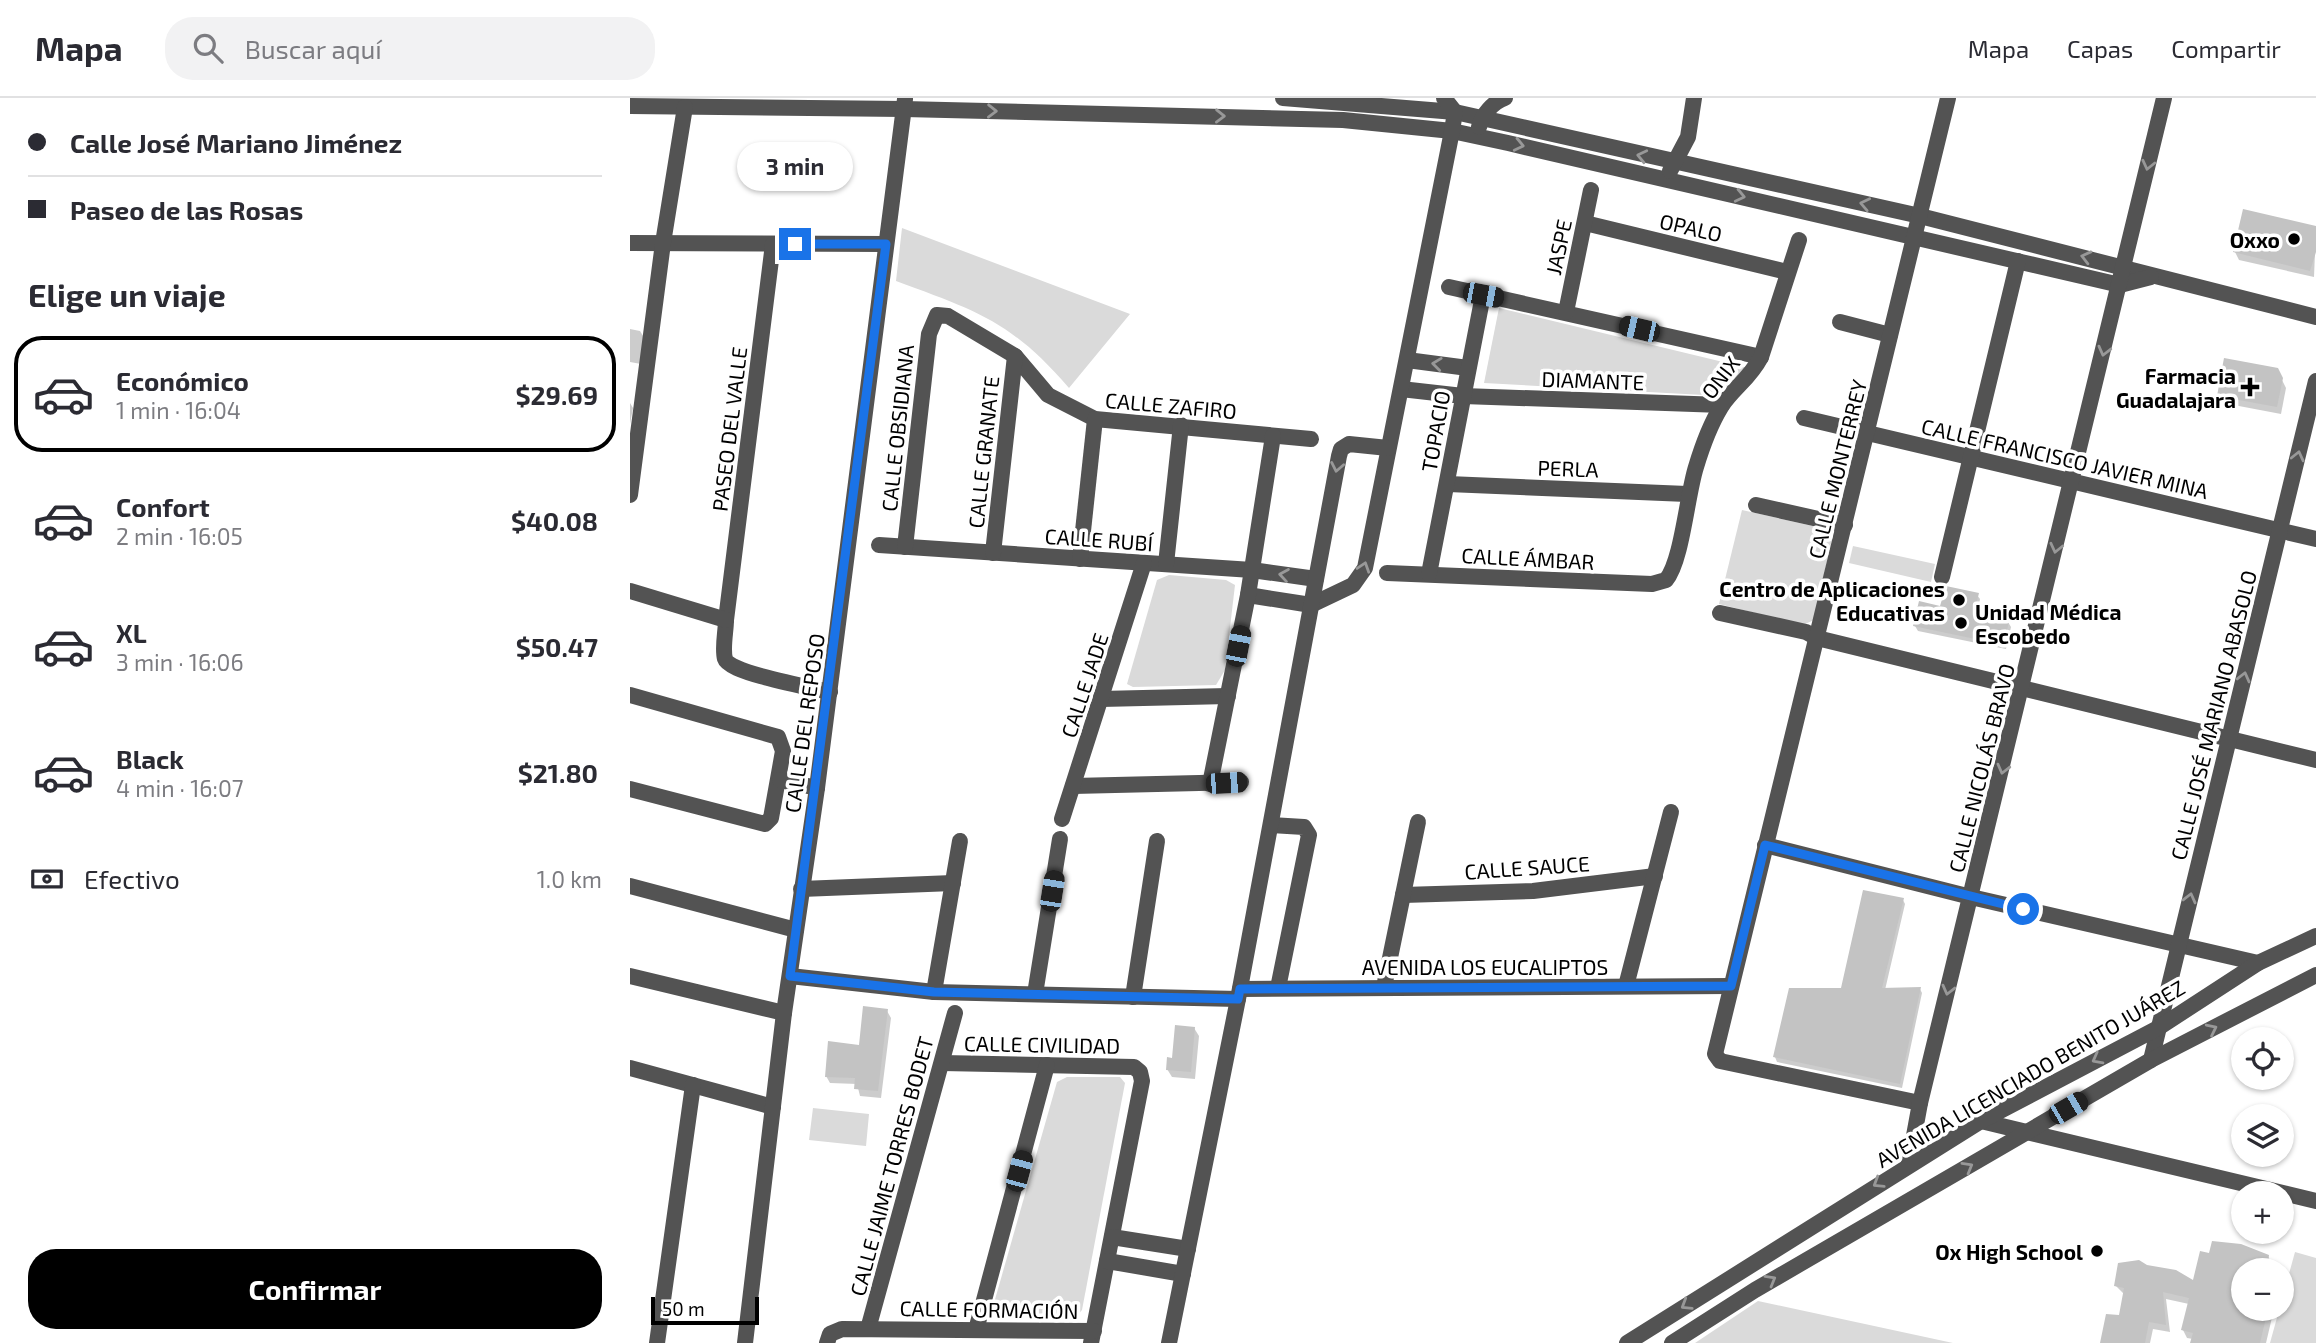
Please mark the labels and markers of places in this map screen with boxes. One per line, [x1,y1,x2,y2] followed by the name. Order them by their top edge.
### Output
[2230,227,2280,252] place label: Oxxo
[2286,231,2302,247] marker: Oxxo
[2116,363,2236,412] place label: Farmacia Guadalajara
[2242,379,2258,395] marker: Farmacia Guadalajara
[1719,576,1945,625] place label: Centro de Aplicaciones Educativas
[1951,592,1967,608] marker: Centro de Aplicaciones Educativas
[1975,599,2121,648] place label: Unidad Médica Escobedo
[1953,615,1969,631] marker: Unidad Médica Escobedo
[1935,1239,2083,1264] place label: Ox High School
[2089,1243,2105,1259] marker: Ox High School

